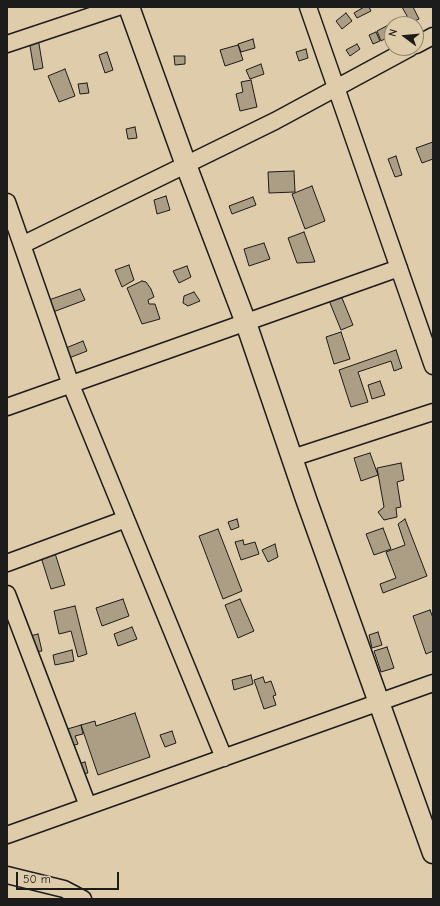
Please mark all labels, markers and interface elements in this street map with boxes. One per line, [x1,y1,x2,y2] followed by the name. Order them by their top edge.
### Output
[384,16,424,56] north arrow
[386,28,400,38] text: N
[18,864,121,890] scale bar
[23,872,51,886] text: 50 m

